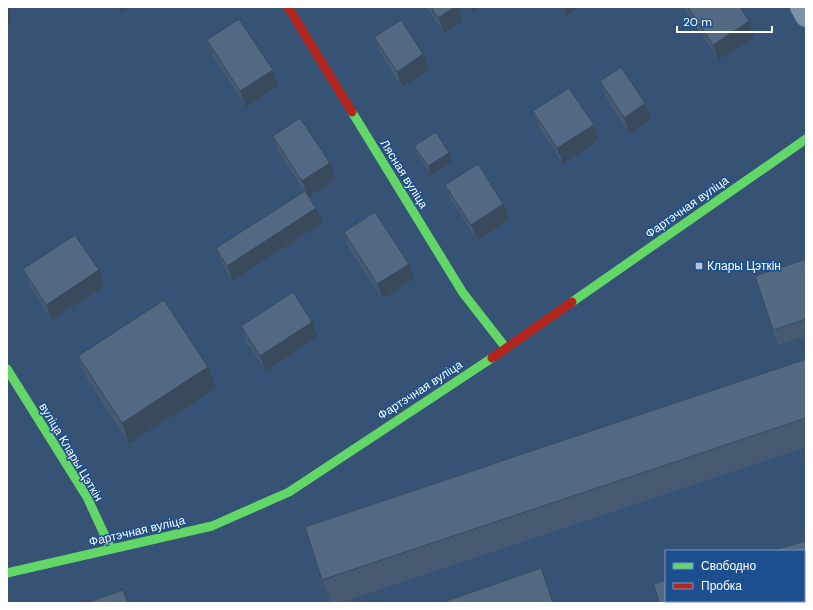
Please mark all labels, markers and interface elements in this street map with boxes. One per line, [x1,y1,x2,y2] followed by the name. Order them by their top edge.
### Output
[677,8,772,34] scale bar
[683,14,712,30] text: 20 m
[376,137,432,212] street label: Лясная вуліца
[642,172,732,242] street label: Фартэчная вуліца
[707,258,781,274] place label: Клары Цэткін
[694,261,704,271] marker: Клары Цэткін
[374,356,466,423] street label: Фартэчная вуліца
[35,400,107,504] street label: вуліца Клары Цэткін
[87,512,187,550] street label: Фартэчная вуліца
[665,550,805,602] legend
[701,558,756,574] text: Свободно
[701,578,742,594] text: Пробка

